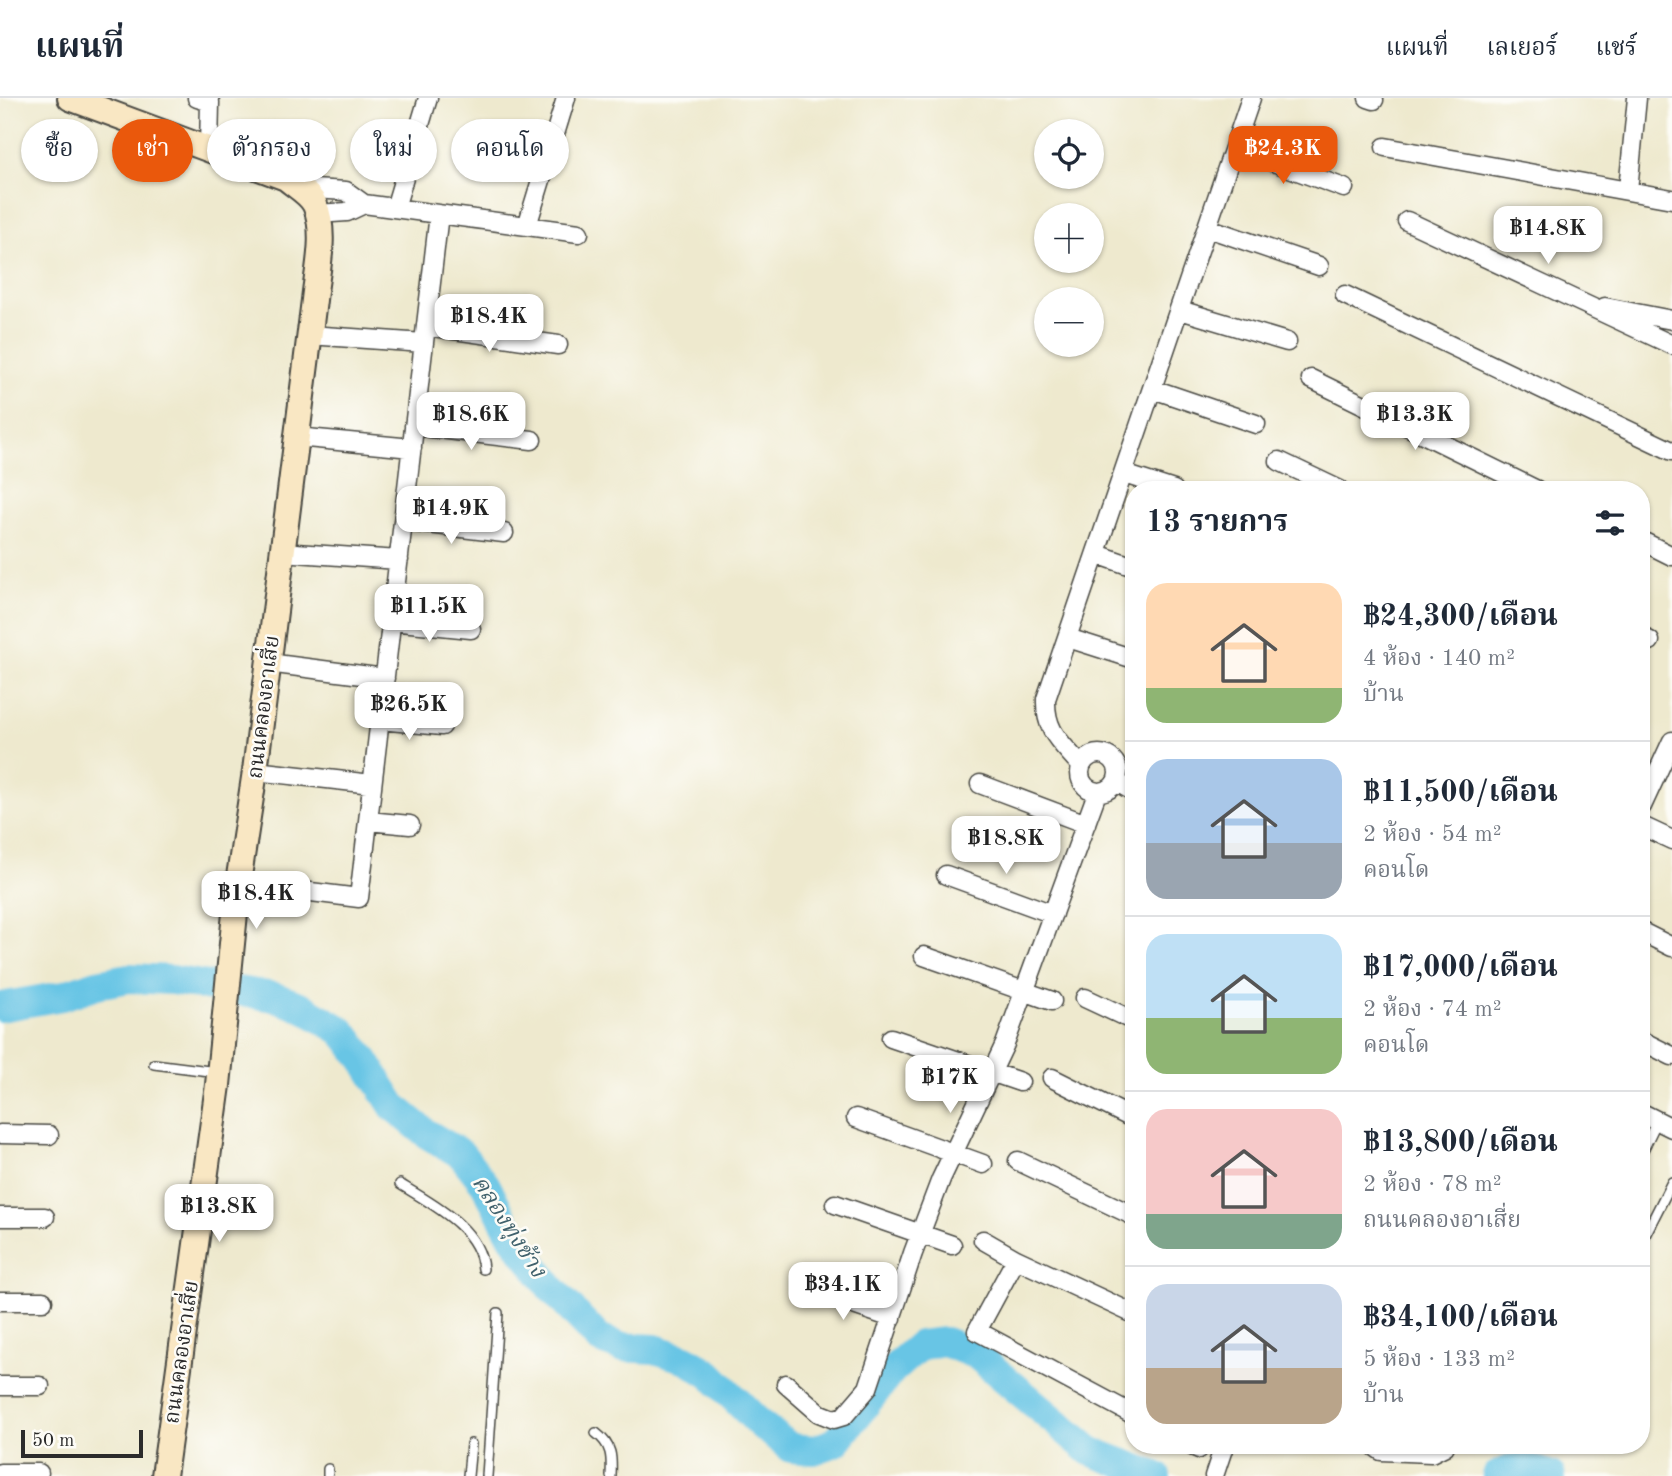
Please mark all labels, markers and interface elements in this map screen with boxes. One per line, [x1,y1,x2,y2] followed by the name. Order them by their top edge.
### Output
[35,32,124,65] text: แผนที่
[1386,37,1449,61] text: แผนที่
[1487,37,1558,61] text: เลเยอร์
[1596,37,1637,61] text: แชร์
[21,119,98,182] chip: ซื้อ
[112,119,193,182] chip: เช่า
[207,119,336,182] chip: ตัวกรอง
[350,119,437,182] chip: ใหม่
[451,119,569,182] chip: คอนโด
[1034,119,1104,357] map controls
[1034,119,1104,189] button: locate
[1226,126,1340,186] pin: ฿24.3K
[1244,137,1322,160] text: ฿24.3K
[1034,203,1104,273] button: +
[1491,206,1605,266] pin: ฿14.8K
[1509,217,1587,240] text: ฿14.8K
[1034,287,1104,357] button: −
[432,294,546,354] pin: ฿18.4K
[450,305,528,328] text: ฿18.4K
[414,392,528,452] pin: ฿18.6K
[1358,392,1472,452] pin: ฿13.3K
[432,403,510,426] text: ฿18.6K
[1376,403,1454,426] text: ฿13.3K
[394,486,508,546] pin: ฿14.9K
[412,497,490,520] text: ฿14.9K
[1591,504,1629,542] icon: filters
[1146,508,1288,538] text: 13 รายการ
[372,584,486,644] pin: ฿11.5K
[390,595,468,618] text: ฿11.5K
[1363,602,1558,632] text: ฿24,300/เดือน
[1202,611,1286,695] icon: home
[238,633,284,780] street label: ถนนคลองอาเสี่ย
[1363,647,1515,670] text: 4 ห้อง · 140 m²
[352,682,466,742] pin: ฿26.5K
[1363,683,1404,706] text: บ้าน
[370,693,448,716] text: ฿26.5K
[1363,778,1558,808] text: ฿11,500/เดือน
[1202,787,1286,871] icon: home
[949,816,1063,876] pin: ฿18.8K
[1363,823,1502,846] text: 2 ห้อง · 54 m²
[967,827,1045,850] text: ฿18.8K
[1363,859,1430,882] text: คอนโด
[199,872,313,931] pin: ฿18.4K
[217,882,295,905] text: ฿18.4K
[1363,953,1558,983] text: ฿17,000/เดือน
[1202,962,1286,1046] icon: home
[1363,998,1502,1021] text: 2 ห้อง · 74 m²
[1363,1034,1430,1057] text: คอนโด
[909,1056,991,1115] pin: ฿17K
[921,1066,979,1089] text: ฿17K
[1363,1128,1558,1158] text: ฿13,800/เดือน
[1202,1137,1286,1221] icon: home
[466,1171,552,1284] water label: คลองทุ่งช้าง
[1363,1173,1502,1196] text: 2 ห้อง · 78 m²
[162,1184,276,1244] pin: ฿13.8K
[180,1195,258,1218] text: ฿13.8K
[1363,1209,1521,1232] text: ถนนคลองอาเสี่ย
[786,1262,900,1322] pin: ฿34.1K
[804,1273,882,1296] text: ฿34.1K
[155,1278,203,1425] street label: ถนนคลองอาเสี่ย
[1363,1303,1558,1333] text: ฿34,100/เดือน
[1202,1312,1286,1396] icon: home
[1363,1348,1515,1371] text: 5 ห้อง · 133 m²
[1363,1384,1404,1407] text: บ้าน
[21,1427,144,1459] scale bar
[32,1432,74,1451] text: 50 m

